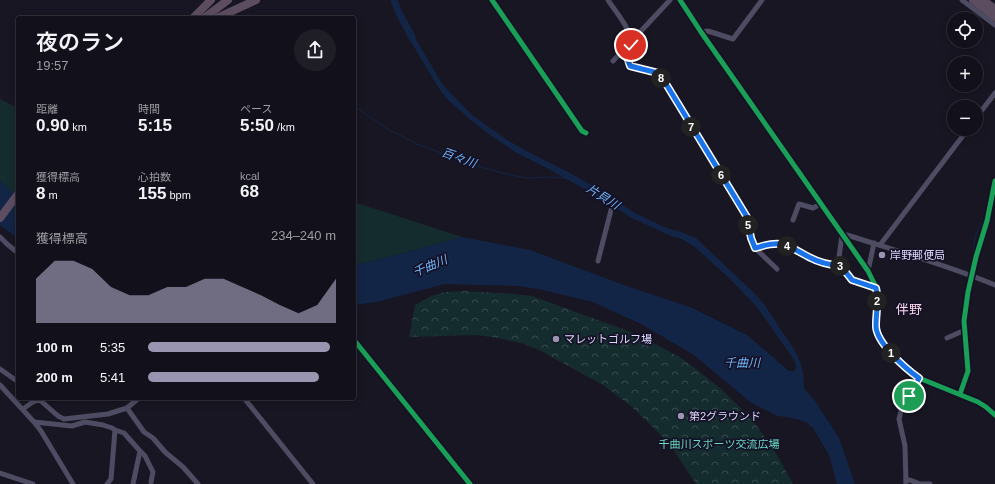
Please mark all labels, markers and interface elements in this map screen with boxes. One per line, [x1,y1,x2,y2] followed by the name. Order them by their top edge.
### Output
[947,12,983,136] map controls
[947,12,983,48] button: locate
[614,28,648,62] pin
[294,29,336,71] button: share
[36,30,124,55] text: 夜のラン
[620,34,642,56] icon: check
[947,56,983,92] button: +
[36,58,69,73] text: 19:57
[651,68,671,88] pin: 8
[658,72,664,84] text: 8
[947,100,983,136] button: −
[36,103,58,115] text: 距離
[138,103,160,115] text: 時間
[240,103,272,115] text: ペース
[36,116,69,135] text: 0.90
[138,116,172,135] text: 5:15
[240,116,274,135] text: 5:50
[681,117,701,137] pin: 7
[69,121,87,133] text: km
[274,121,295,133] text: /km
[688,121,694,133] text: 7
[440,145,480,171] water label: 百々川
[711,165,731,185] pin: 6
[718,169,724,181] text: 6
[240,170,260,182] text: kcal
[36,171,80,183] text: 獲得標高
[138,171,171,183] text: 心拍数
[240,182,259,201] text: 68
[584,182,624,214] water label: 片貝川
[36,184,45,203] text: 8
[138,184,166,203] text: 155
[45,189,58,201] text: m
[166,189,191,201] text: bpm
[738,215,758,235] pin: 5
[745,219,751,231] text: 5
[271,228,336,243] text: 234–240 m
[36,231,88,246] text: 獲得標高
[777,236,797,256] pin: 4
[784,240,790,252] text: 4
[890,249,945,261] place label: 岸野郵便局
[877,250,887,260] marker: 岸野郵便局
[411,252,451,279] water label: 千曲川
[830,256,850,276] pin: 3
[837,260,843,272] text: 3
[867,291,887,311] pin: 2
[874,295,880,307] text: 2
[896,302,922,317] district label: 伴野
[564,333,652,345] place label: マレットゴルフ場
[551,334,561,344] marker: マレットゴルフ場
[36,340,73,355] text: 100 m
[100,340,125,355] text: 5:35
[881,343,901,363] pin: 1
[888,347,894,359] text: 1
[724,356,762,370] water label: 千曲川
[36,370,73,385] text: 200 m
[100,370,125,385] text: 5:41
[892,379,926,413] pin
[898,385,920,407] icon: arrive
[689,410,761,422] place label: 第2グラウンド
[676,411,686,421] marker: 第2グラウンド
[659,438,779,450] park label: 千曲川スポーツ交流広場

